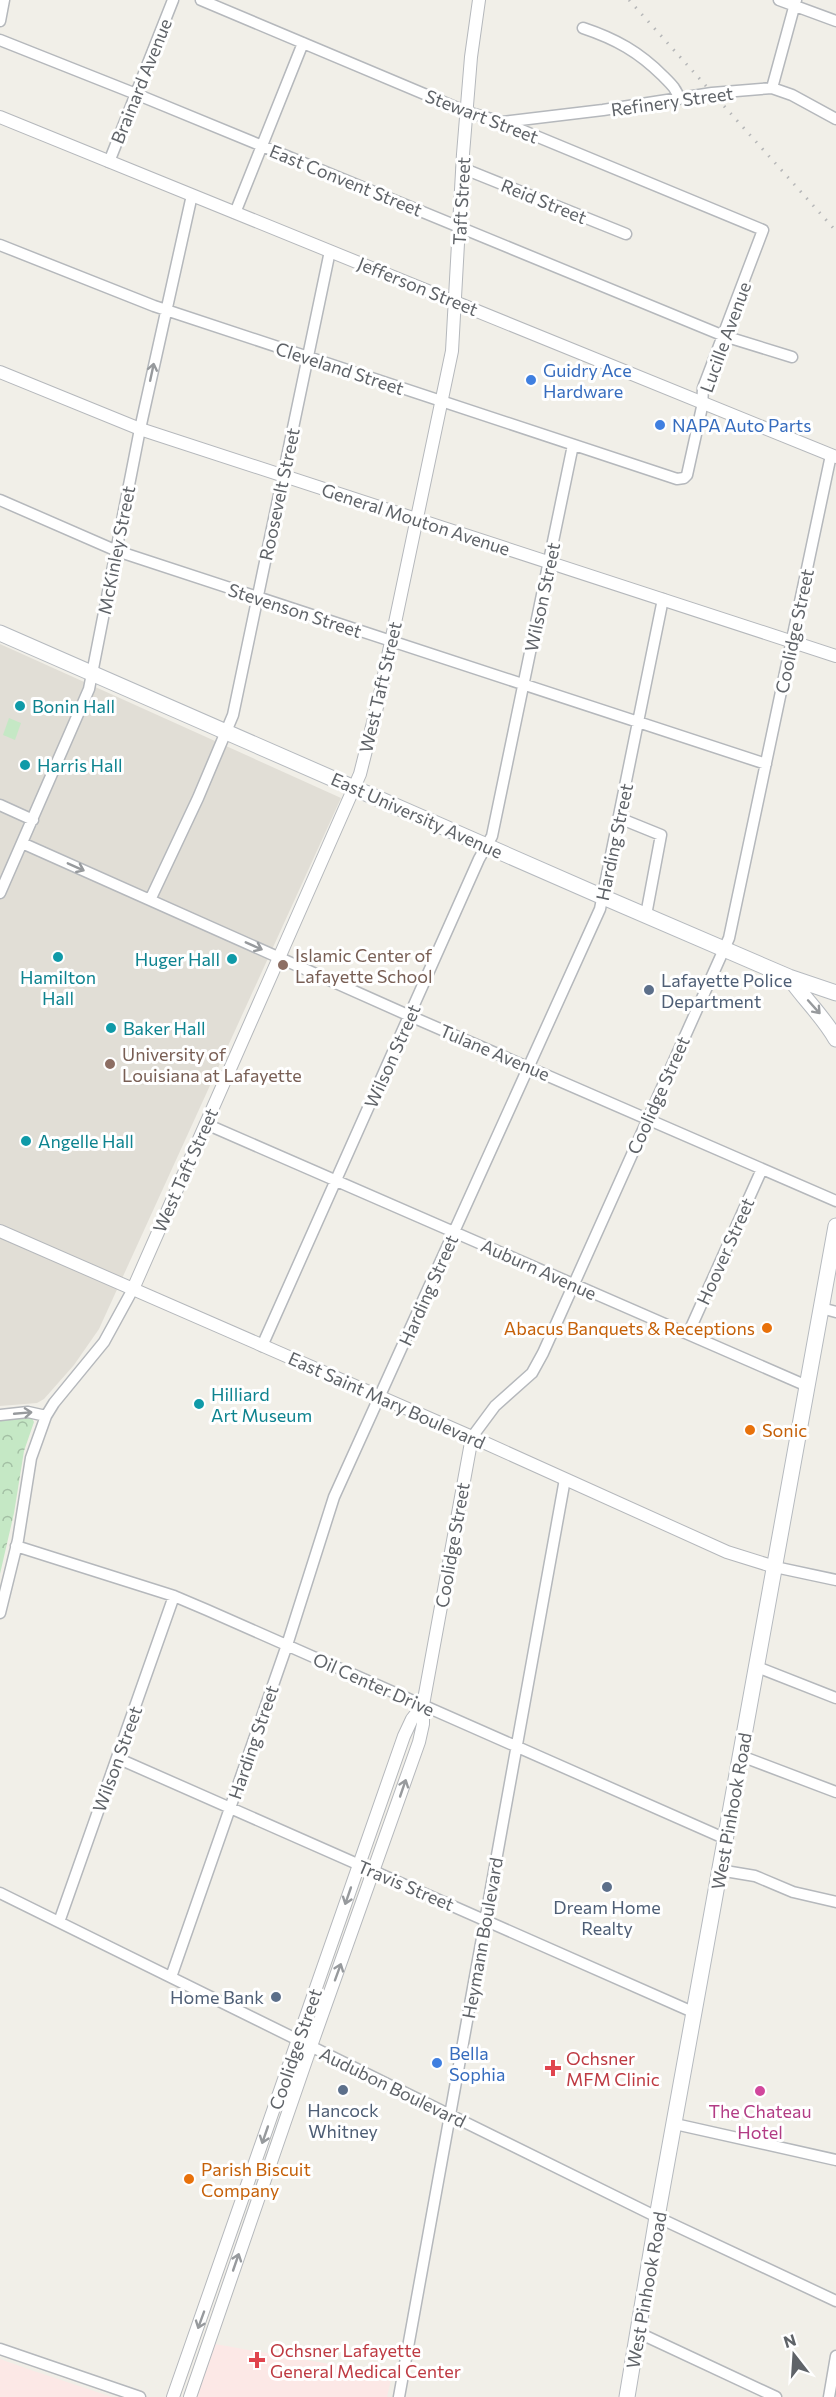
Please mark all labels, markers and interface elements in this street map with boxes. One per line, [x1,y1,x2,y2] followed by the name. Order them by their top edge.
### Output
[106,15,176,147] street label: Brainard Avenue
[609,82,735,120] street label: Refinery Street
[422,84,542,148] street label: Stewart Street
[266,139,426,221] street label: East Convent Street
[448,156,474,246] street label: Taft Street
[498,174,590,228] street label: Reid Street
[355,252,481,320] street label: Jefferson Street
[695,279,755,395] street label: Lucille Avenue
[273,337,407,399] street label: Cleveland Street
[543,359,632,402] place label: Guidry Ace Hardware
[147,362,158,382] one-way arrow
[524,373,538,387] marker: Guidry Ace Hardware
[672,414,811,436] place label: NAPA Auto Parts
[653,418,667,432] marker: NAPA Auto Parts
[254,426,304,562] street label: Roosevelt Street
[319,478,513,560] street label: General Mouton Avenue
[93,484,139,616] street label: McKinley Street
[520,540,564,654] street label: Wilson Street
[770,567,818,695] street label: Coolidge Street
[225,578,365,642] street label: Stevenson Street
[354,619,406,755] street label: West Taft Street
[32,695,115,717] place label: Bonin Hall
[13,699,27,713] marker: Bonin Hall
[37,754,123,776] place label: Harris Hall
[18,758,32,772] marker: Harris Hall
[328,767,506,863] street label: East University Avenue
[591,781,637,903] street label: Harding Street
[66,862,84,873] one-way arrow
[244,941,262,952] one-way arrow
[295,944,433,987] place label: Islamic Center of Lafayette School
[135,948,220,970] place label: Huger Hall
[51,950,65,964] marker: Hamilton Hall
[225,952,239,966] marker: Huger Hall
[276,958,290,972] marker: Islamic Center of Lafayette School
[20,966,96,1009] place label: Hamilton Hall
[661,969,792,1012] place label: Lafayette Police Department
[642,983,656,997] marker: Lafayette Police Department
[807,999,821,1014] one-way arrow
[359,1001,425,1111] street label: Wilson Street
[123,1017,206,1039] place label: Baker Hall
[437,1019,553,1085] street label: Tulane Avenue
[104,1021,118,1035] marker: Baker Hall
[622,1033,694,1157] street label: Coolidge Street
[122,1043,302,1086] place label: University of Louisiana at Lafayette
[103,1057,117,1071] marker: University of Louisiana at Lafayette
[148,1104,222,1236] street label: West Taft Street
[38,1130,134,1152] place label: Angelle Hall
[19,1134,33,1148] marker: Angelle Hall
[692,1194,758,1308] street label: Hoover Street
[394,1231,462,1349] street label: Harding Street
[478,1234,600,1304] street label: Auburn Avenue
[504,1317,755,1339] place label: Abacus Banquets & Receptions
[760,1321,774,1335] marker: Abacus Banquets & Receptions
[285,1347,489,1453] street label: East Saint Mary Boulevard
[211,1383,312,1426] place label: Hilliard Art Museum
[192,1397,206,1411] marker: Hilliard Art Museum
[13,1407,33,1418] one-way arrow
[762,1419,807,1441] place label: Sonic
[743,1423,757,1437] marker: Sonic
[430,1481,474,1609] street label: Coolidge Street
[310,1647,438,1721] street label: Oil Center Drive
[223,1682,283,1802] street label: Harding Street
[88,1703,146,1815] street label: Wilson Street
[706,1731,756,1891] street label: West Pinhook Road
[398,1779,409,1798] one-way arrow
[354,1855,458,1915] street label: Travis Street
[457,1856,507,2020] street label: Heymann Boulevard
[600,1880,614,1894] marker: Dream Home Realty
[342,1886,353,1905] one-way arrow
[553,1896,661,1939] place label: Dream Home Realty
[333,1963,344,1981] one-way arrow
[264,1985,326,2113] street label: Coolidge Street
[170,1986,264,2008] place label: Home Bank
[269,1990,283,2004] marker: Home Bank
[316,2042,470,2132] street label: Audubon Boulevard
[449,2042,505,2085] place label: Bella Sophia
[566,2047,660,2090] place label: Ochsner MFM Clinic
[430,2056,444,2070] marker: Bella Sophia
[544,2059,562,2077] marker: Ochsner MFM Clinic
[336,2083,350,2097] marker: Hancock Whitney
[753,2084,767,2098] marker: The Chateau Hotel
[307,2099,379,2142] place label: Hancock Whitney
[708,2100,812,2143] place label: The Chateau Hotel
[259,2125,270,2144] one-way arrow
[201,2158,311,2201] place label: Parish Biscuit Company
[182,2172,196,2186] marker: Parish Biscuit Company
[621,2210,671,2370] street label: West Pinhook Road
[232,2253,243,2272] one-way arrow
[195,2310,206,2328] one-way arrow
[764,2325,824,2385] north arrow
[781,2329,798,2351] text: N
[270,2339,461,2382] place label: Ochsner Lafayette General Medical Center
[248,2351,266,2369] marker: Ochsner Lafayette General Medical Center

